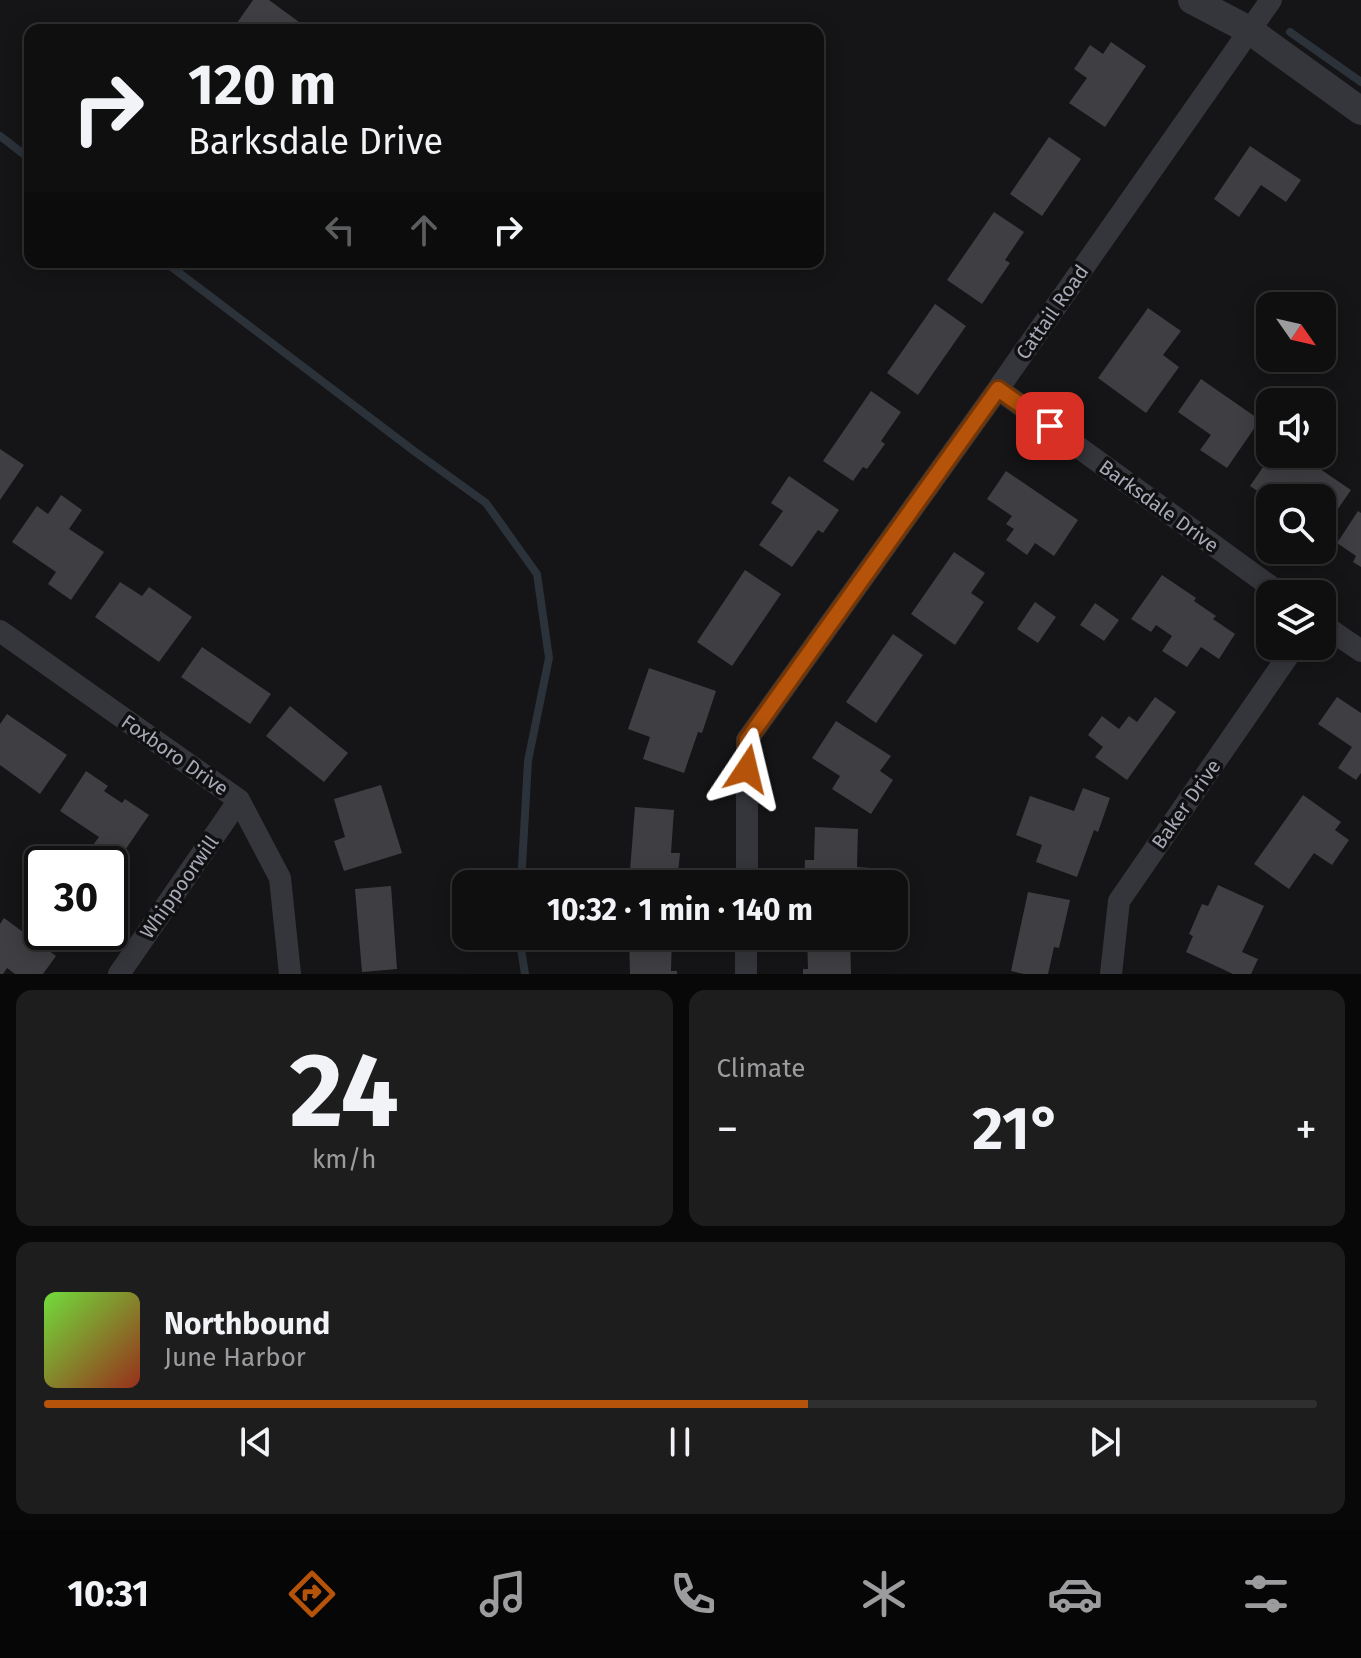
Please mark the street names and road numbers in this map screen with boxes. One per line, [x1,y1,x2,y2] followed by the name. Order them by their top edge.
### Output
[1011,260,1093,364] street label: Cattail Road
[1095,455,1223,557] street label: Barksdale Drive
[117,709,233,801] street label: Foxboro Drive
[1146,755,1226,853] street label: Baker Drive
[135,831,223,943] street label: Whippoorwill

